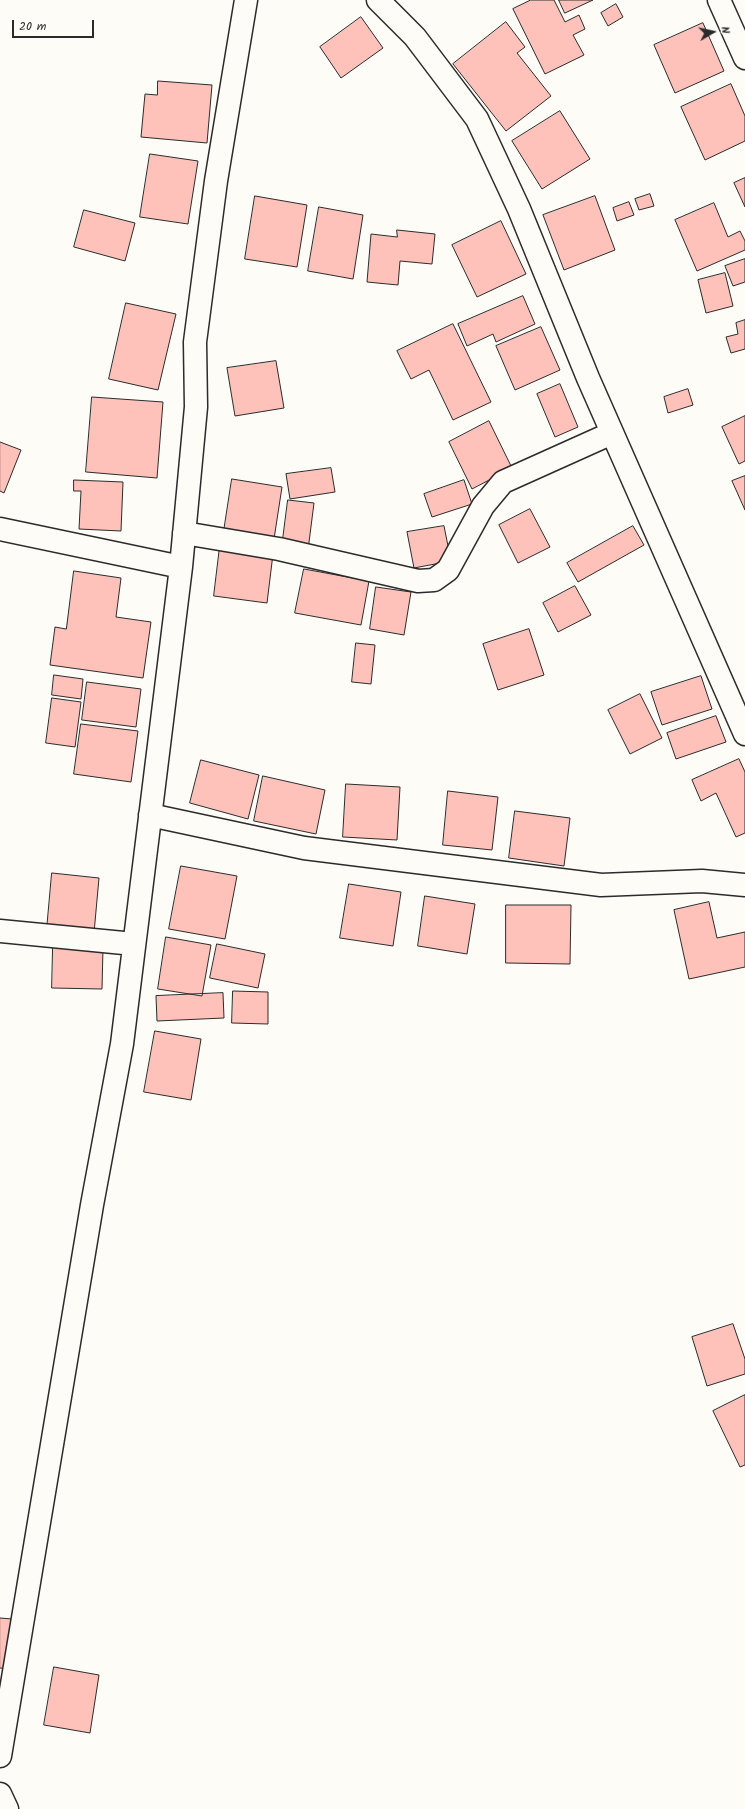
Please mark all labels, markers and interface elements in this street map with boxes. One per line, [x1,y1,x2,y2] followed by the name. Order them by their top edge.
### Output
[14,12,96,38] scale bar
[693,12,733,52] north arrow
[19,17,46,36] text: 20 m
[715,25,734,35] text: N

